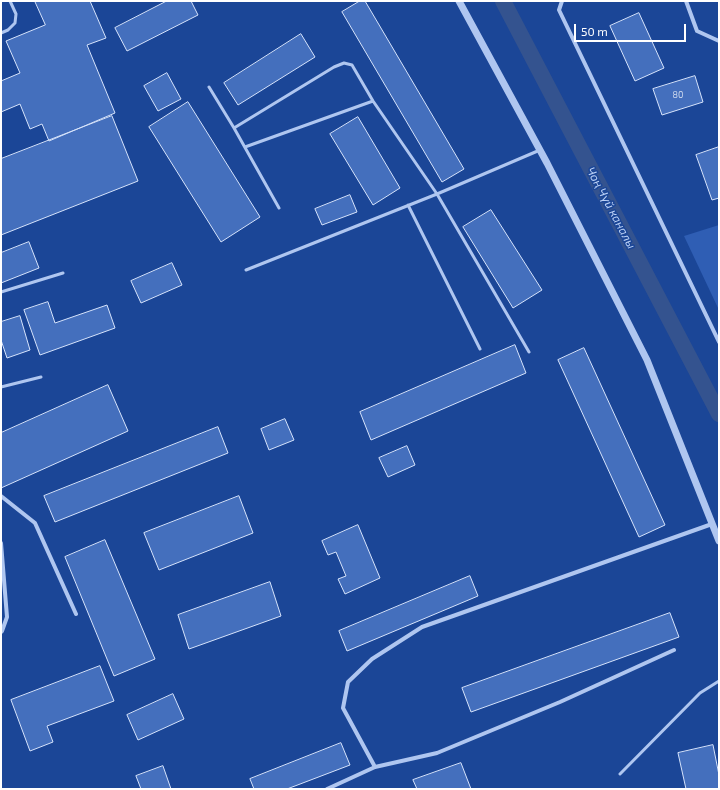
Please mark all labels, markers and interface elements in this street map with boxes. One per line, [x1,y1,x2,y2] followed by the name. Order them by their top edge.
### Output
[576,16,688,42] scale bar
[581,24,608,38] text: 50 m
[673,90,683,100] house number: 80
[583,165,639,251] water label: Чоң Чүй каналы

